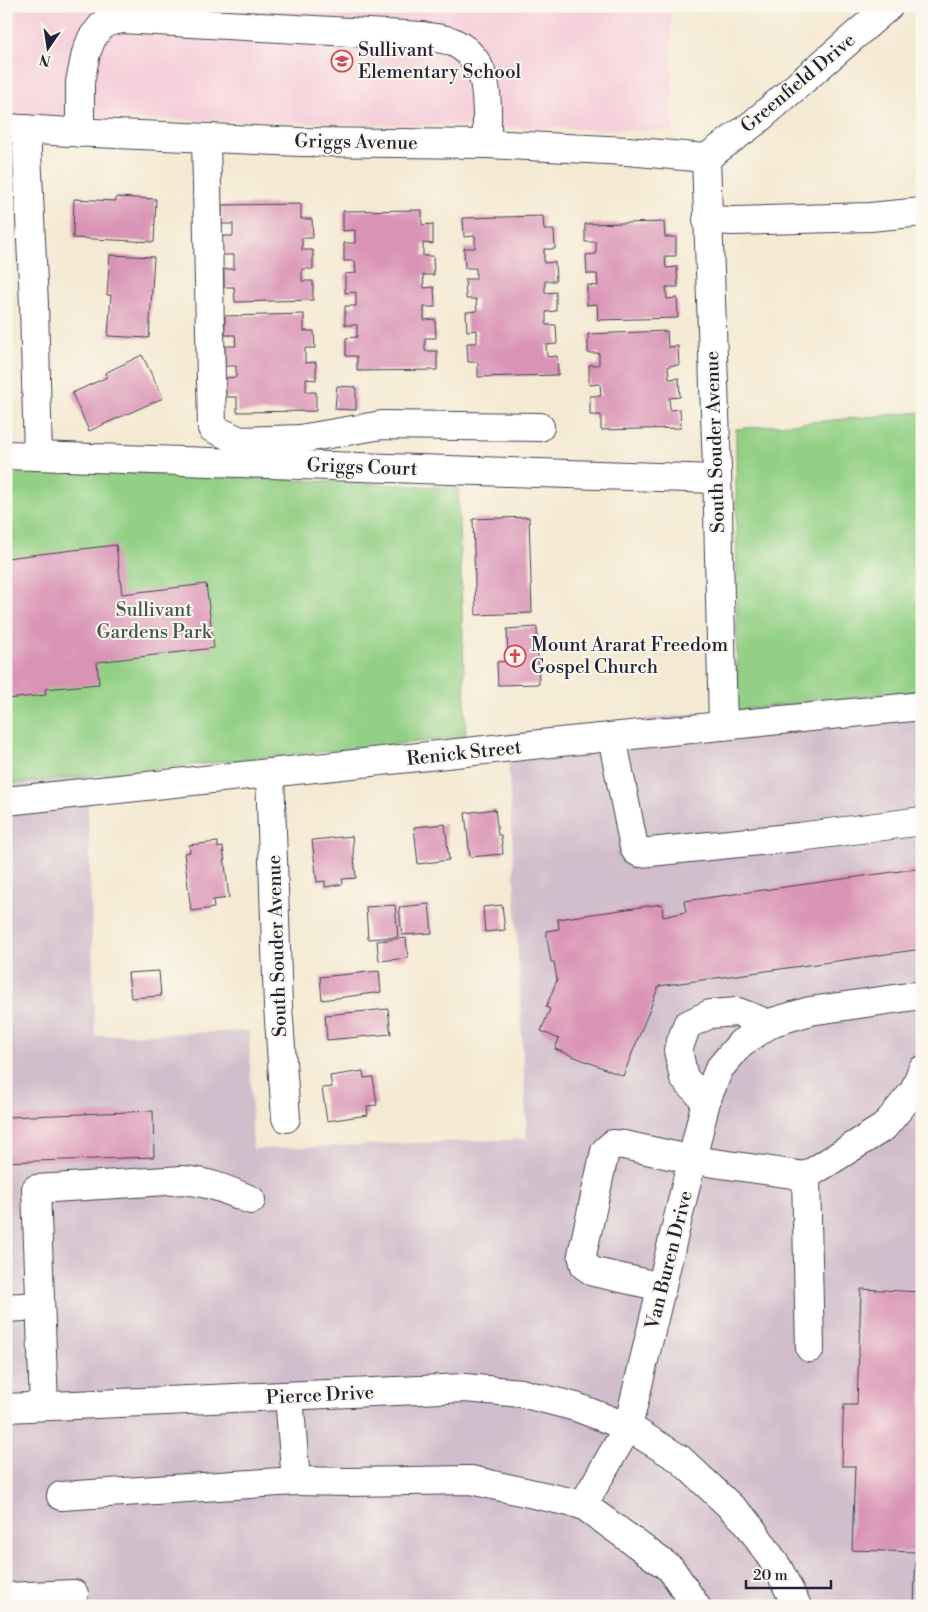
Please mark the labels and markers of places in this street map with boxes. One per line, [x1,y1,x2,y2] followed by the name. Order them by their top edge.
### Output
[358,38,522,84] place label: Sullivant Elementary School
[330,49,354,73] school or university icon: Sullivant Elementary School
[531,633,728,679] place label: Mount Ararat Freedom Gospel Church
[503,644,527,668] church icon: Mount Ararat Freedom Gospel Church

